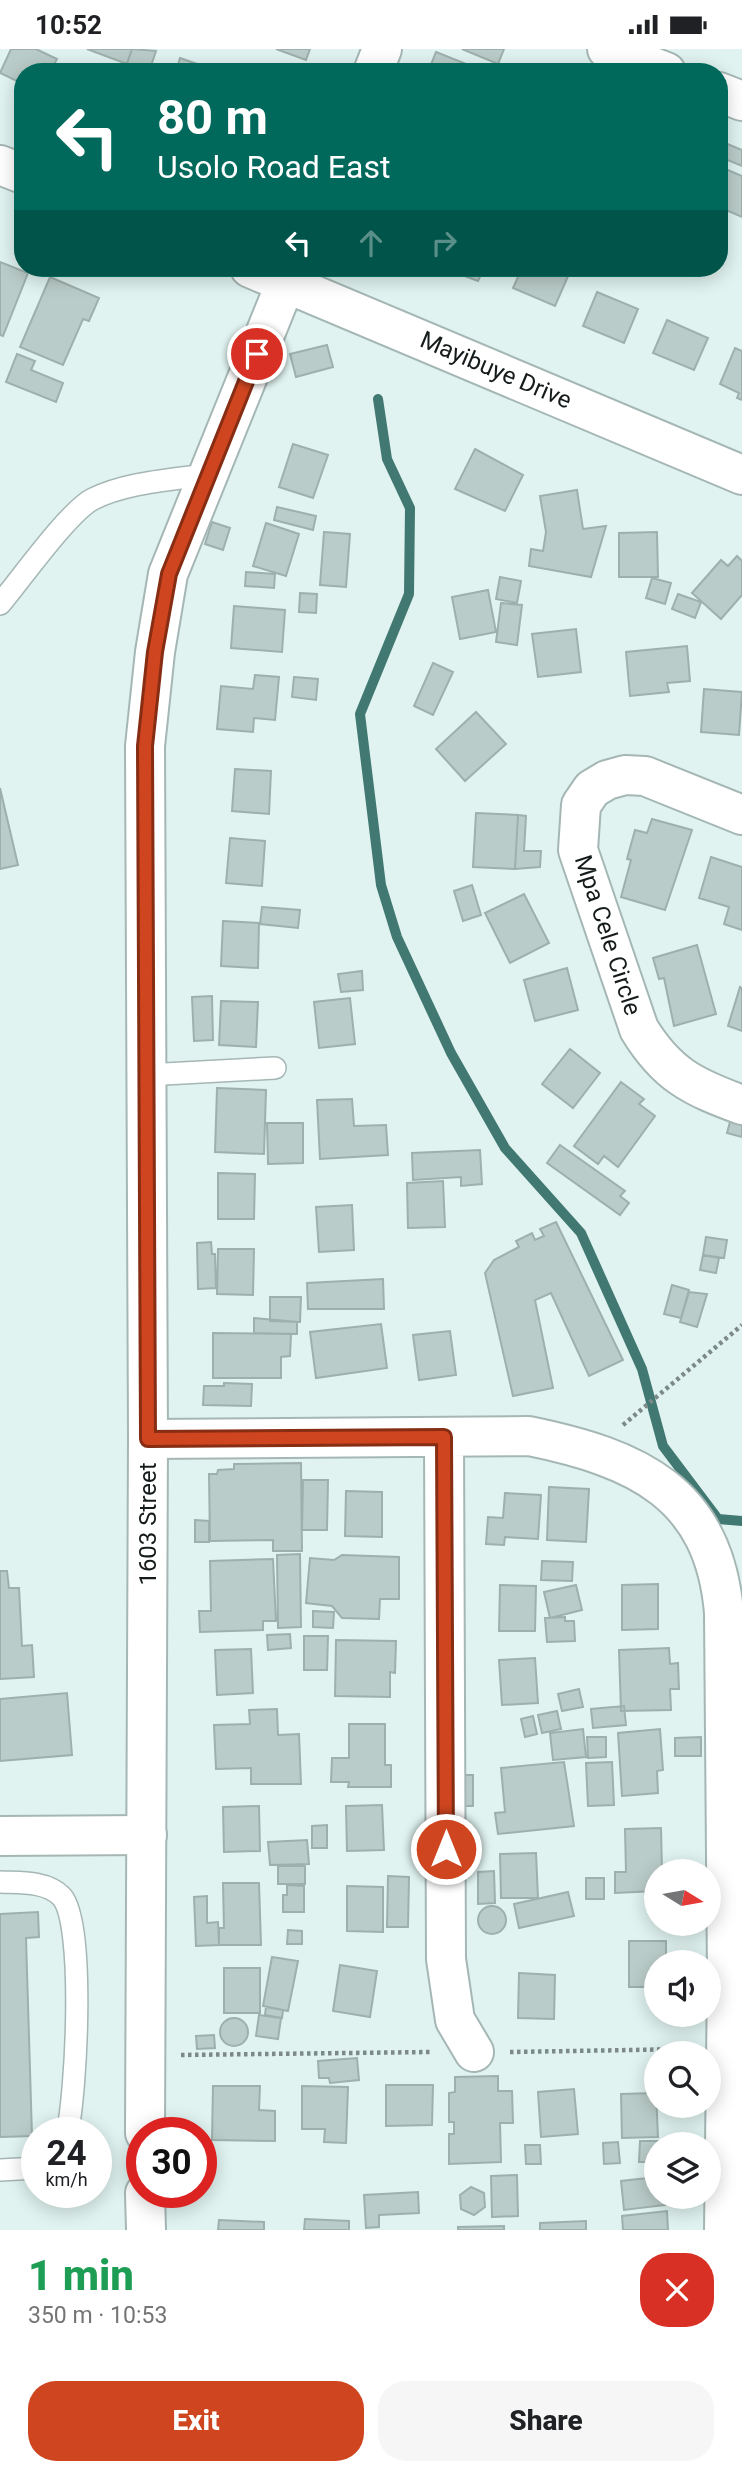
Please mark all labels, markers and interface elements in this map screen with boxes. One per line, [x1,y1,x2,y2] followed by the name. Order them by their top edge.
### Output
[35,10,102,40] text: 10:52
[157,89,268,146] text: 80 m
[42,91,133,182] icon: left
[157,148,390,186] text: Usolo Road East
[279,224,317,262] icon: left
[352,224,390,262] icon: ahead
[425,224,463,262] icon: right
[227,324,287,384] pin
[416,326,576,414] street label: Mayibuye Drive
[238,335,276,373] icon: arrive
[569,851,647,1019] street label: Mpa Cele Circle
[134,1462,162,1586] street label: 1603 Street
[409,1812,483,1886] position arrow
[644,1859,721,1935] north arrow
[644,1859,721,2209] map controls
[644,1950,721,2027] button: sound
[644,2041,721,2118] button: search
[126,2117,217,2208] speed limit sign: 30
[644,2132,721,2209] button: layers
[46,2133,87,2174] text: 24
[45,2169,88,2190] text: km/h
[28,2251,134,2300] text: 1 min
[640,2253,714,2327] button: close
[28,2302,167,2329] text: 350 m · 10:53
[28,2381,364,2461] button: Exit
[378,2381,714,2461] button: Share

